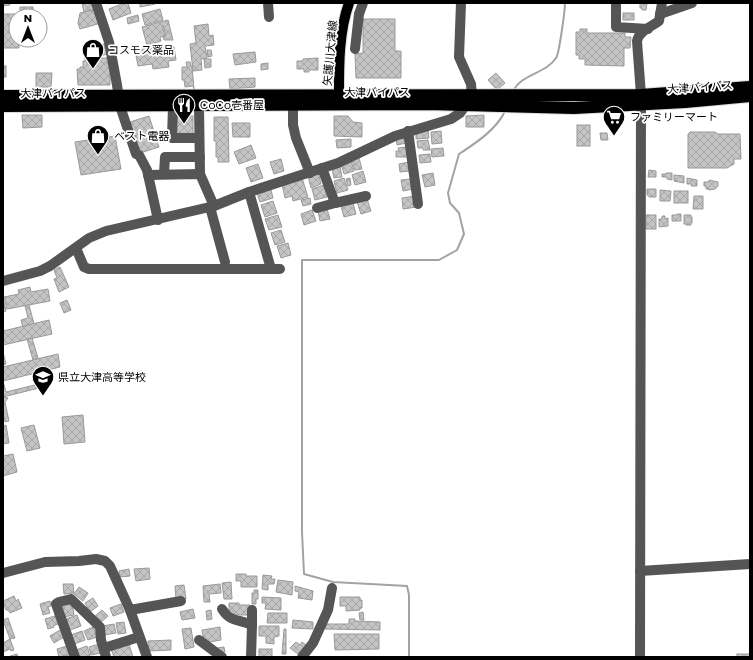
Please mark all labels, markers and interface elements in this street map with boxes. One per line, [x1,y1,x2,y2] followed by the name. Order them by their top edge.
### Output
[8,8,48,48] north arrow
[24,10,32,26] text: N
[319,19,341,87] street label: 矢護川大津線
[80,37,106,70] shop icon: コスモス薬品
[108,42,174,58] place label: コスモス薬品
[667,77,733,97] street label: 大津バイパス
[344,84,410,100] street label: 大津バイパス
[20,85,86,101] street label: 大津バイパス
[171,92,197,125] restaurant icon: CoCo壱番屋
[200,97,264,113] place label: CoCo壱番屋
[601,104,627,137] supermarket icon: ファミリーマート
[630,109,718,125] place label: ファミリーマート
[85,123,111,156] shop icon: ベスト電器
[114,128,169,144] place label: ベスト電器
[30,364,56,397] school or university icon: 県立大津高等学校
[58,369,146,385] place label: 県立大津高等学校

